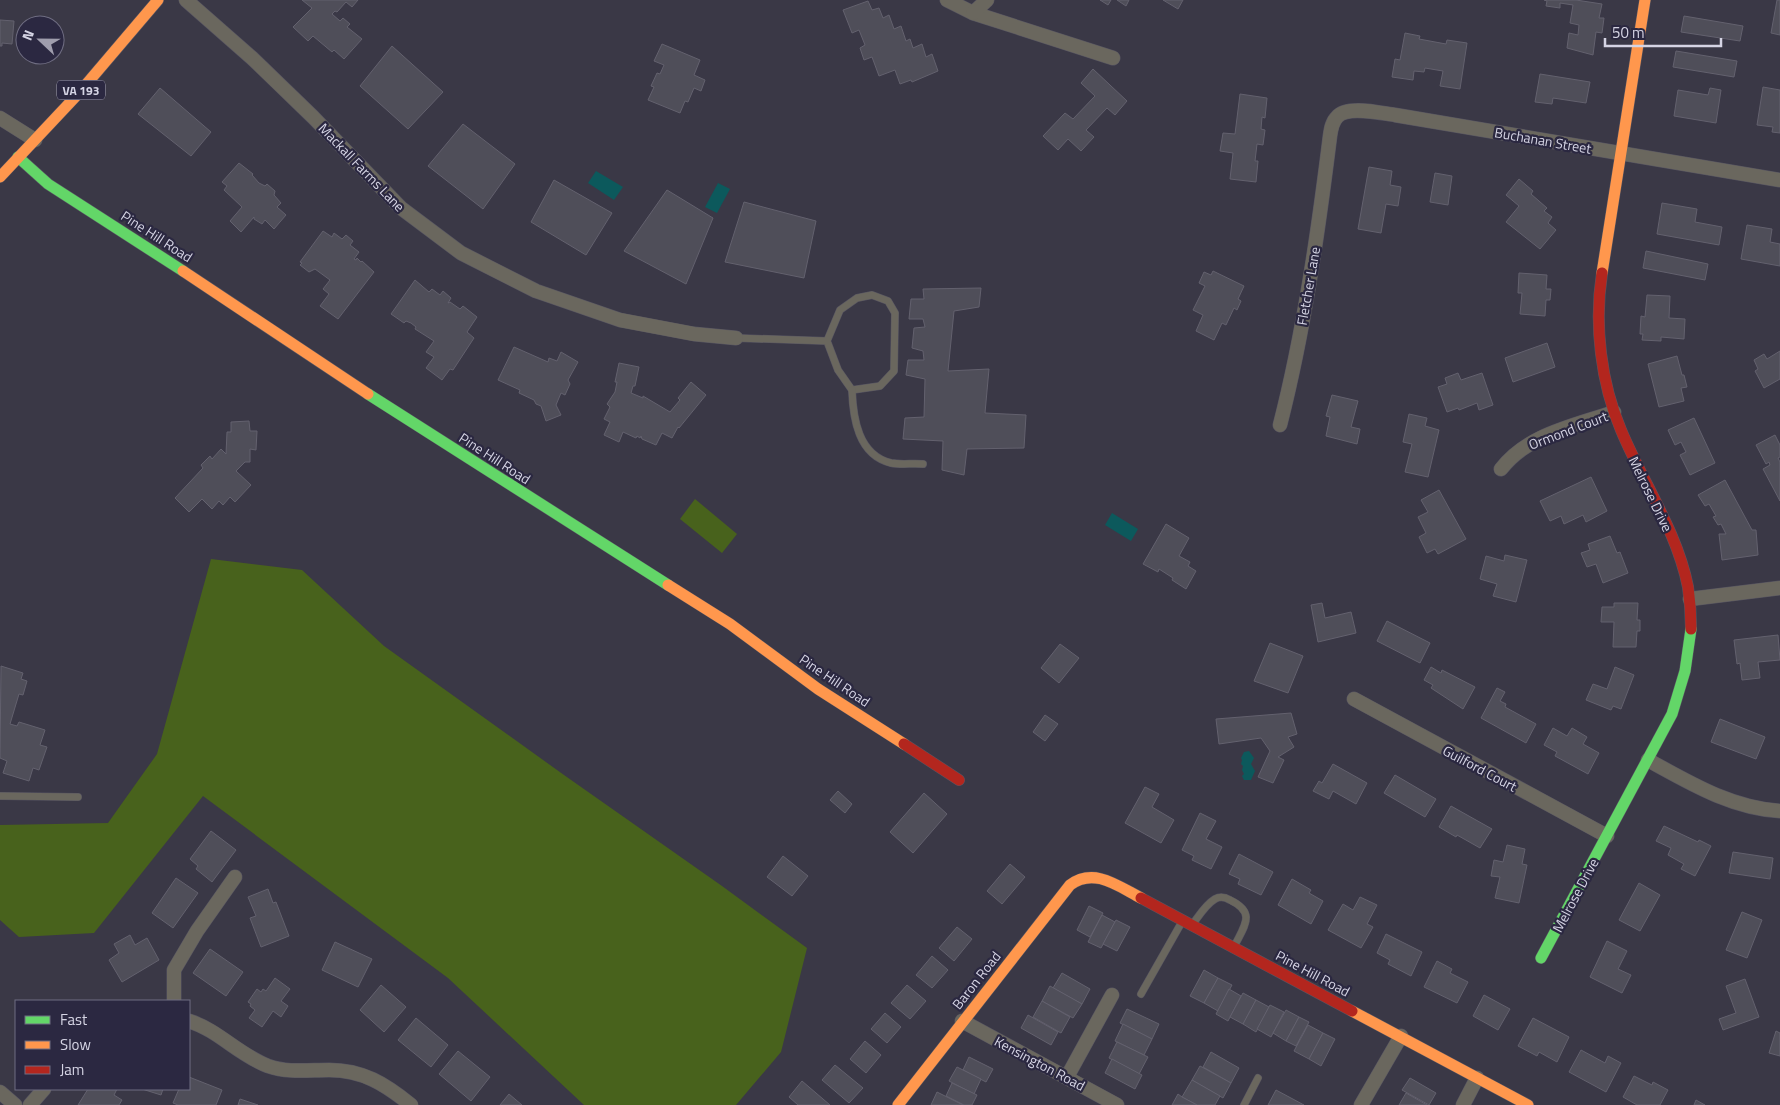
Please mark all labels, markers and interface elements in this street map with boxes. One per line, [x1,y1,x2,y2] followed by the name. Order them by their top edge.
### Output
[15,15,65,65] north arrow
[1605,15,1721,47] scale bar
[1612,21,1645,44] text: 50 m
[16,27,39,43] text: N
[57,80,105,100] road number: VA 193
[314,118,410,216] street label: Mackall Farms Lane
[1493,121,1593,159] street label: Buchanan Street
[117,205,197,267] street label: Pine Hill Road
[1291,245,1325,327] street label: Fletcher Lane
[1525,405,1611,455] street label: Ormond Court
[455,427,535,489] street label: Pine Hill Road
[1624,453,1678,535] street label: Melrose Drive
[795,649,875,711] street label: Pine Hill Road
[1439,740,1521,796] street label: Guilford Court
[1547,854,1603,936] street label: Melrose Drive
[1272,945,1354,1001] street label: Pine Hill Road
[947,946,1005,1014] street label: Baron Road
[15,1000,190,1090] legend
[60,1008,88,1031] text: Fast
[991,1030,1089,1096] street label: Kensington Road
[60,1033,91,1056] text: Slow
[60,1058,84,1081] text: Jam

